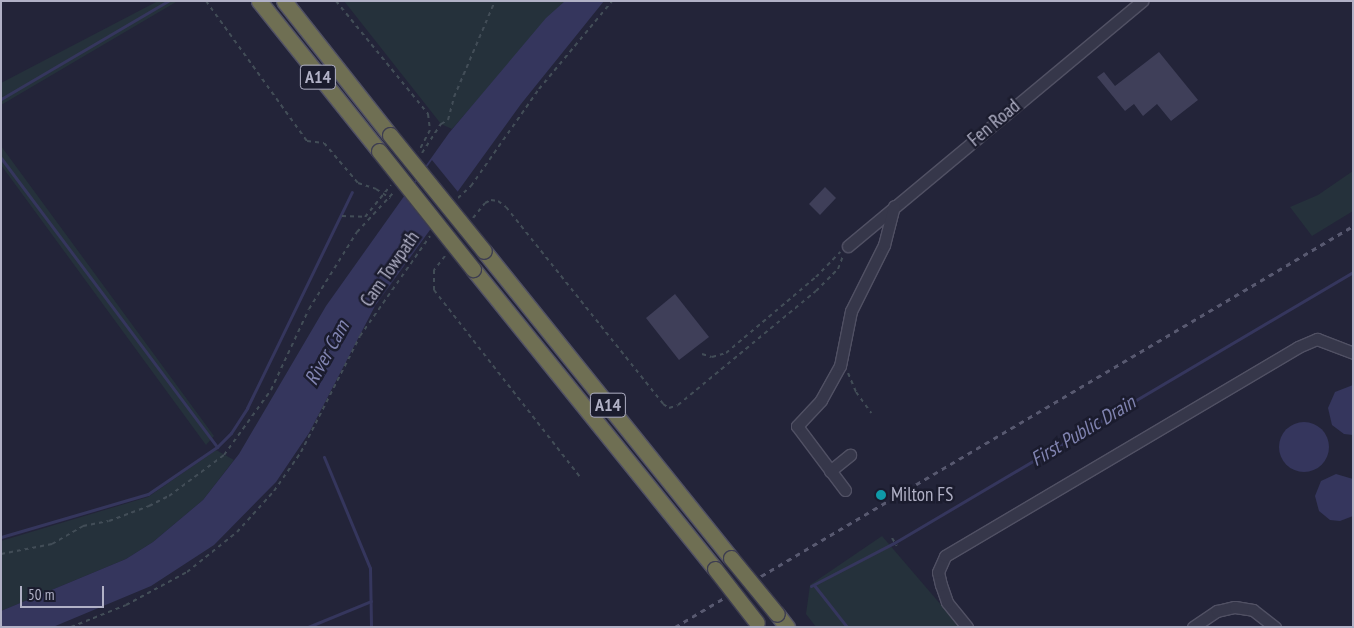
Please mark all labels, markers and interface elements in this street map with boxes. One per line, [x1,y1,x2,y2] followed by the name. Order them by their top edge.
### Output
[299,62,337,92] road number: A14
[964,95,1024,151] street label: Fen Road
[356,227,424,311] street label: Cam Towpath
[300,317,354,389] water label: River Cam
[589,390,627,420] road number: A14
[1026,390,1140,472] water label: First Public Drain
[891,484,953,506] place label: Milton FS
[875,489,887,501] marker: Milton FS
[22,576,106,608] scale bar
[28,585,54,604] text: 50 m

